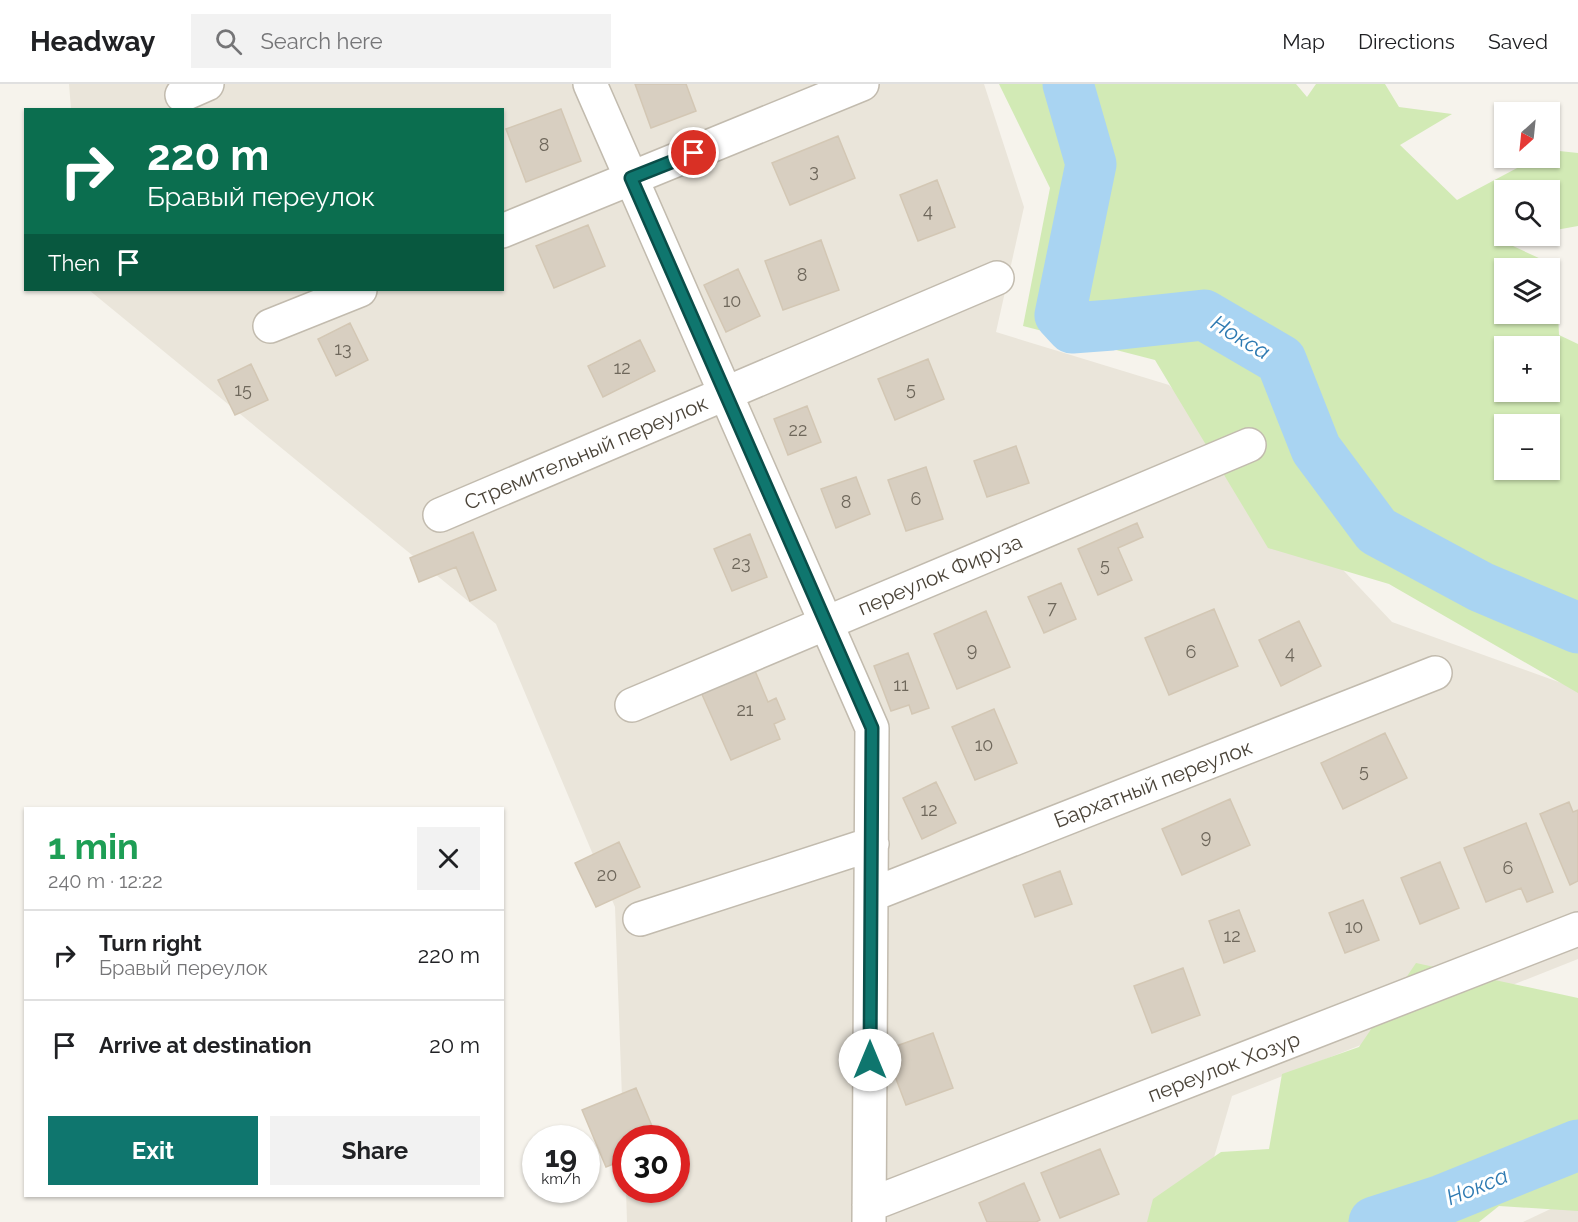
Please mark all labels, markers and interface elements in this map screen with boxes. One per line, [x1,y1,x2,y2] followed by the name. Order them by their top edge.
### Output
[191,14,611,68] search box
[30,25,155,58] text: Headway
[212,25,245,58] icon: search
[260,28,383,54] text: Search here
[1282,29,1325,54] text: Map
[1358,29,1455,54] text: Directions
[1488,29,1548,54] text: Saved
[1494,102,1560,168] north arrow
[1494,102,1560,480] map controls
[668,127,719,178] pin
[147,131,269,180] text: 220 m
[48,132,126,210] icon: right
[539,134,549,155] house number: 8
[677,136,710,169] icon: arrive
[809,160,819,181] house number: 3
[1494,180,1560,246] button: search
[147,181,375,212] text: Бравый переулок
[923,200,933,221] house number: 4
[112,246,145,279] icon: arrive
[48,250,100,276] text: Then
[1494,258,1560,324] button: layers
[797,264,807,285] house number: 8
[723,290,741,311] house number: 10
[1207,309,1275,365] water label: Нокса
[1494,336,1560,402] button: +
[334,338,352,359] house number: 13
[613,357,631,378] house number: 12
[906,378,916,399] house number: 5
[234,379,252,400] house number: 15
[460,390,711,515] street label: Стремительный переулок
[1494,414,1560,480] button: −
[789,419,807,440] house number: 22
[911,488,922,509] house number: 6
[841,491,851,512] house number: 8
[854,529,1026,620] street label: переулок Фируза
[732,552,751,573] house number: 23
[1100,554,1110,575] house number: 5
[1047,597,1057,618] house number: 7
[967,639,977,660] house number: 9
[1186,641,1197,662] house number: 6
[1285,642,1295,663] house number: 4
[893,674,909,695] house number: 11
[736,699,754,720] house number: 21
[975,734,993,755] house number: 10
[1050,734,1255,833] street label: Бархатный переулок
[1359,760,1369,781] house number: 5
[920,799,938,820] house number: 12
[48,825,139,867] text: 1 min
[1201,826,1211,847] house number: 9
[417,827,480,890] button: close
[1503,857,1514,878] house number: 6
[597,864,617,885] house number: 20
[48,869,163,893] text: 240 m · 12:22
[1345,916,1363,937] house number: 10
[1223,925,1241,946] house number: 12
[99,930,202,956] text: Turn right
[48,939,81,972] icon: right
[418,942,480,968] text: 220 m
[99,956,268,980] text: Бравый переулок
[1144,1026,1304,1107] street label: переулок Хозур
[838,1028,902,1092] position arrow
[48,1029,81,1062] icon: arrive
[99,1032,312,1058] text: Arrive at destination
[429,1032,480,1058] text: 20 m
[48,1116,258,1185] button: Exit
[270,1116,480,1185] button: Share
[612,1125,690,1203] speed limit sign: 30
[545,1139,577,1174] text: 19
[1442,1162,1512,1210] water label: Нокса
[541,1170,581,1188] text: km/h

